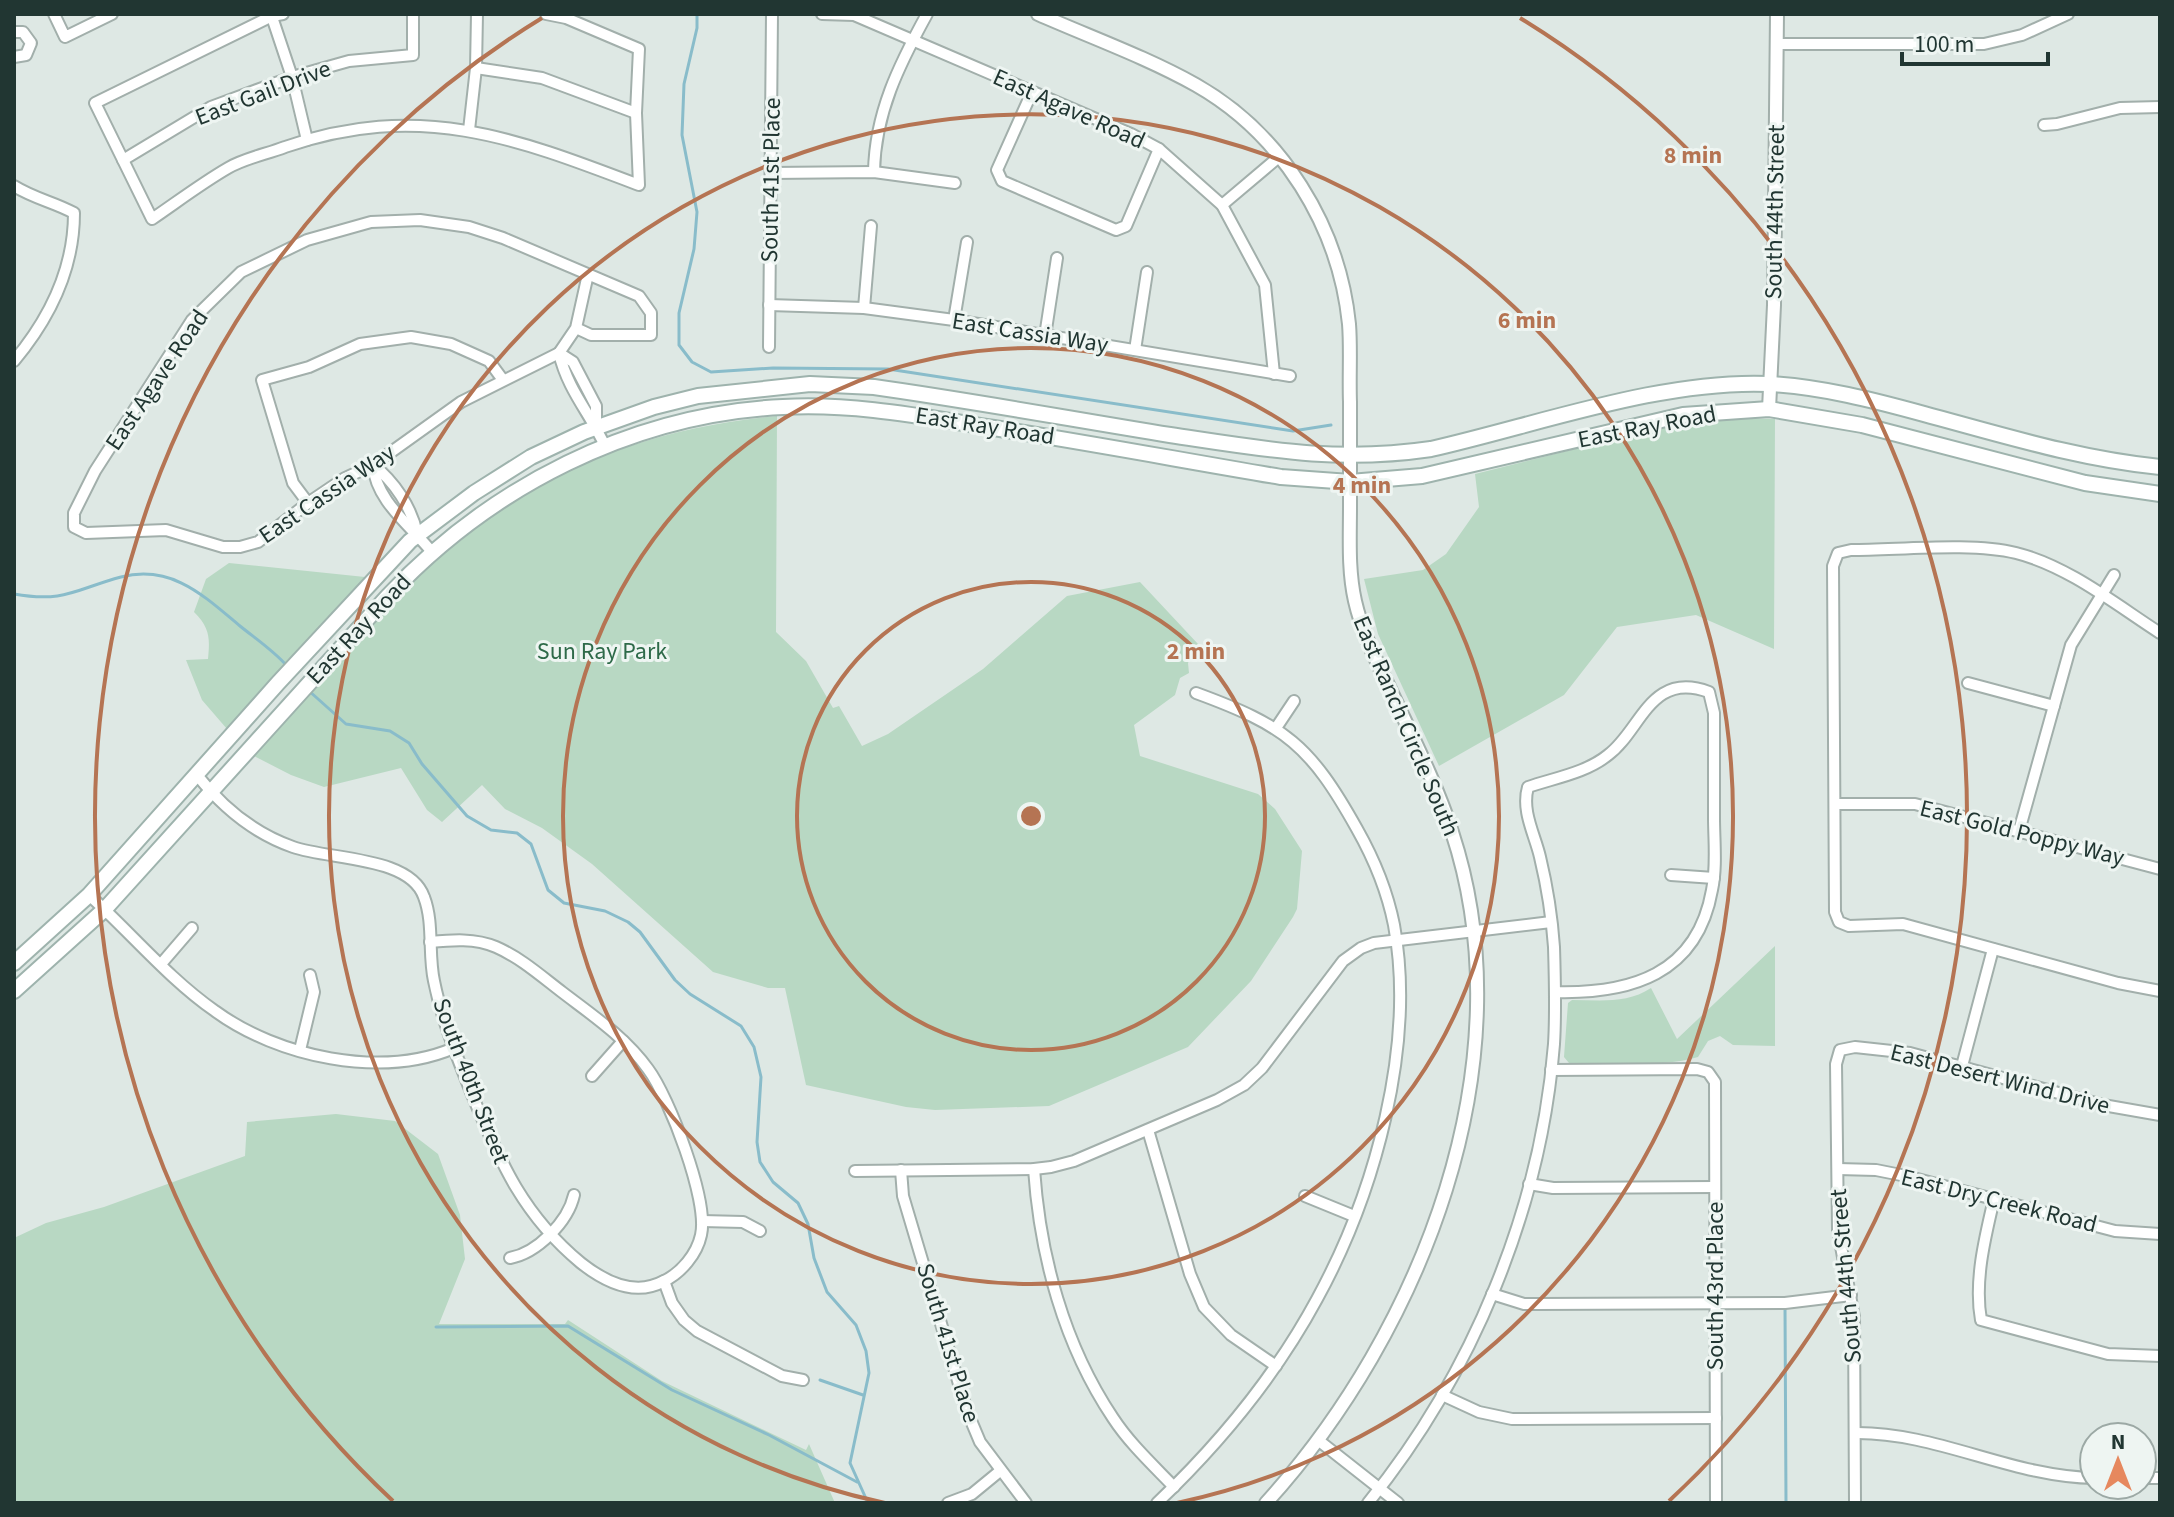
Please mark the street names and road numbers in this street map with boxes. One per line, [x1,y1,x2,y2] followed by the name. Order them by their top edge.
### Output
[190,51,336,135] street label: East Gail Drive
[987,60,1151,158] street label: East Agave Road
[752,97,790,263] street label: South 41st Place
[1756,124,1794,300] street label: South 44th Street
[97,302,217,458] street label: East Agave Road
[949,303,1111,363] street label: East Cassia Way
[1575,396,1719,458] street label: East Ray Road
[913,398,1057,454] street label: East Ray Road
[252,435,402,553] street label: East Cassia Way
[298,566,420,692] street label: East Ray Road
[1344,610,1468,842] street label: East Ranch Circle South
[1916,791,2128,875] street label: East Gold Poppy Way
[423,993,519,1169] street label: South 40th Street
[1887,1035,2113,1123] street label: East Desert Wind Drive
[1897,1160,2101,1242] street label: East Dry Creek Road
[1821,1187,1871,1365] street label: South 44th Street
[1698,1201,1733,1371] street label: South 43rd Place
[907,1259,989,1427] street label: South 41st Place

